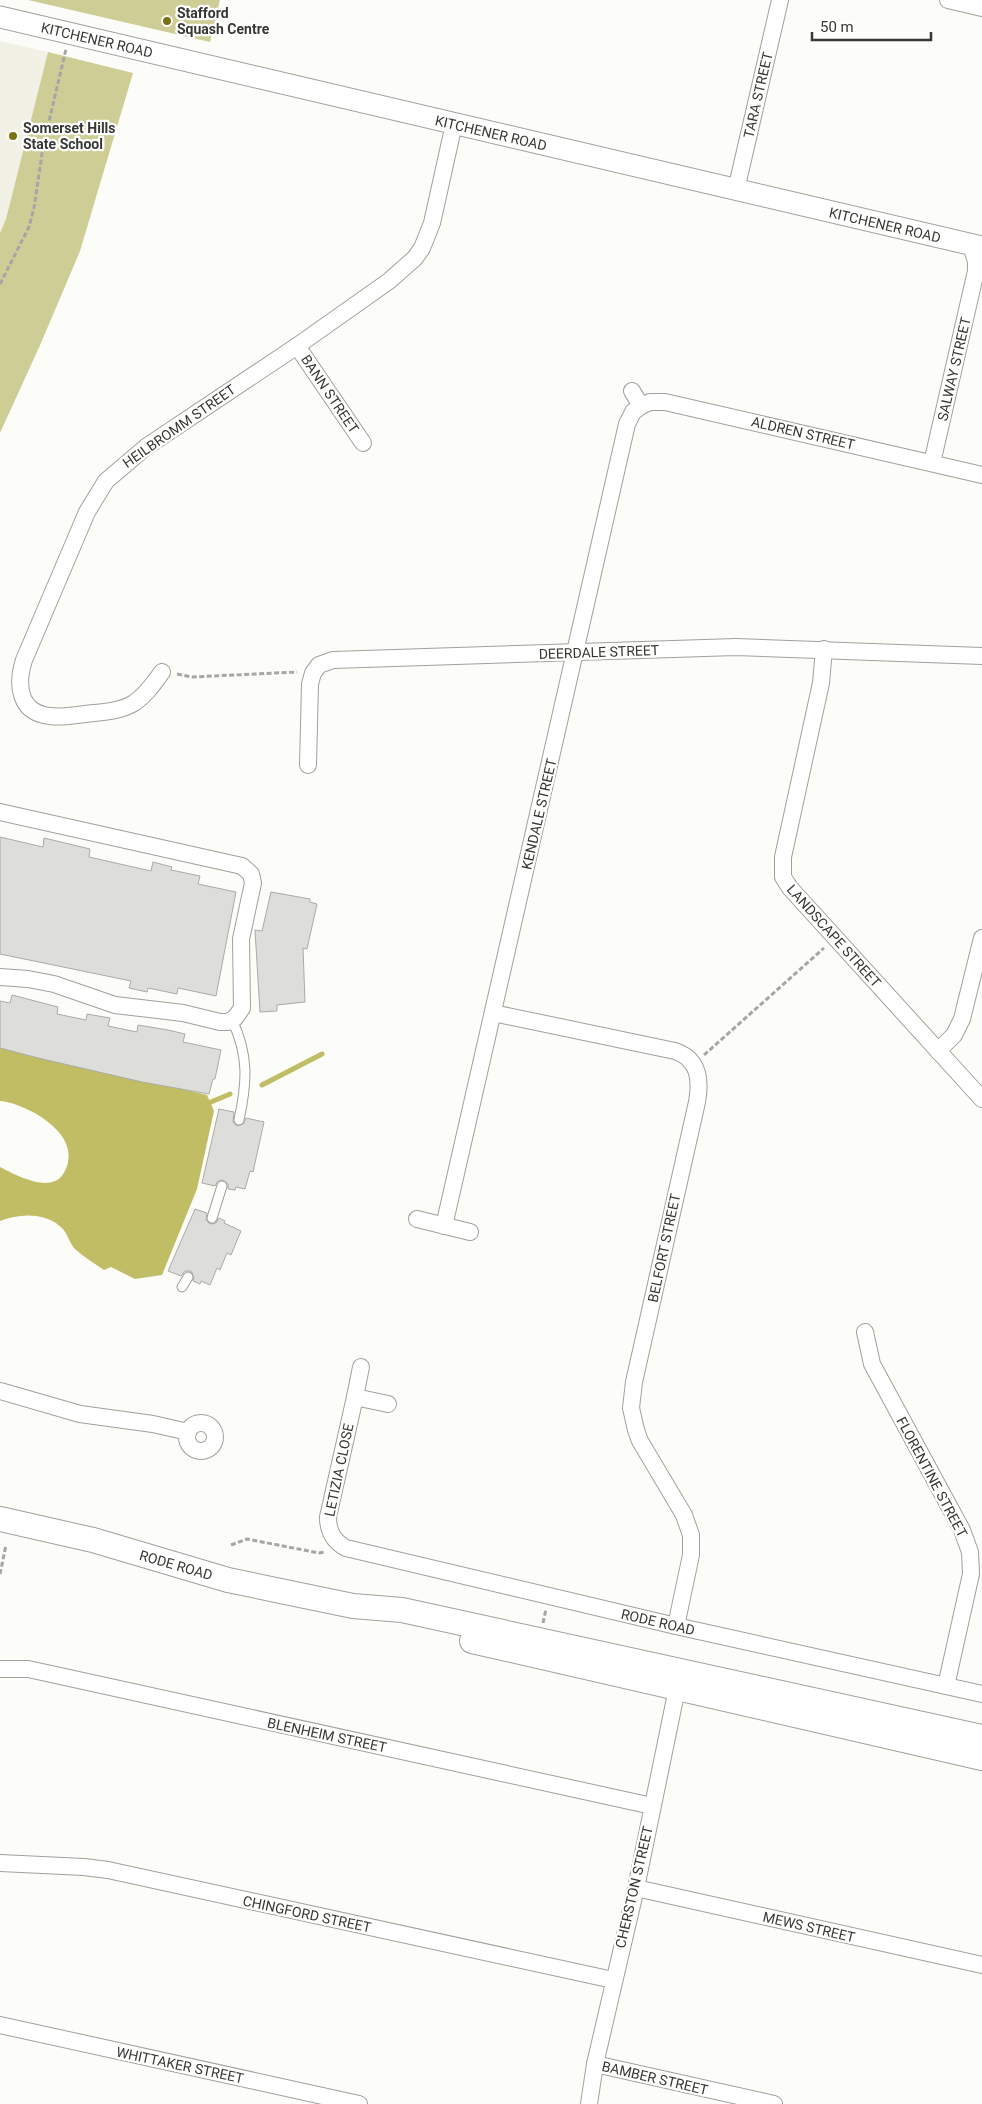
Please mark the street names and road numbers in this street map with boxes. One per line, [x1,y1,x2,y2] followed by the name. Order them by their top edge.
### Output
[40,19,154,61] street label: KITCHENER ROAD
[740,50,776,140] street label: TARA STREET
[434,112,548,154] street label: KITCHENER ROAD
[828,204,942,246] street label: KITCHENER ROAD
[934,315,974,423] street label: SALWAY STREET
[298,352,362,437] street label: BANN STREET
[120,381,239,471] street label: HEILBROMM STREET
[750,413,857,453] street label: ALDREN STREET
[538,642,660,662] street label: DEERDALE STREET
[518,756,560,871] street label: KENDALE STREET
[784,881,885,991] street label: LANDSCAPE STREET
[645,1191,683,1304] street label: BELFORT STREET
[893,1414,971,1541] street label: FLORENTINE STREET
[321,1422,357,1518] street label: LETIZIA CLOSE
[138,1547,214,1583] street label: RODE ROAD
[620,1606,696,1638] street label: RODE ROAD
[266,1715,389,1756] street label: BLENHEIM STREET
[612,1824,656,1950] street label: CHERSTON STREET
[241,1893,373,1936] street label: CHINGFORD STREET
[761,1909,857,1946] street label: MEWS STREET
[115,2044,246,2086] street label: WHITTAKER STREET
[600,2058,710,2098] street label: BAMBER STREET

